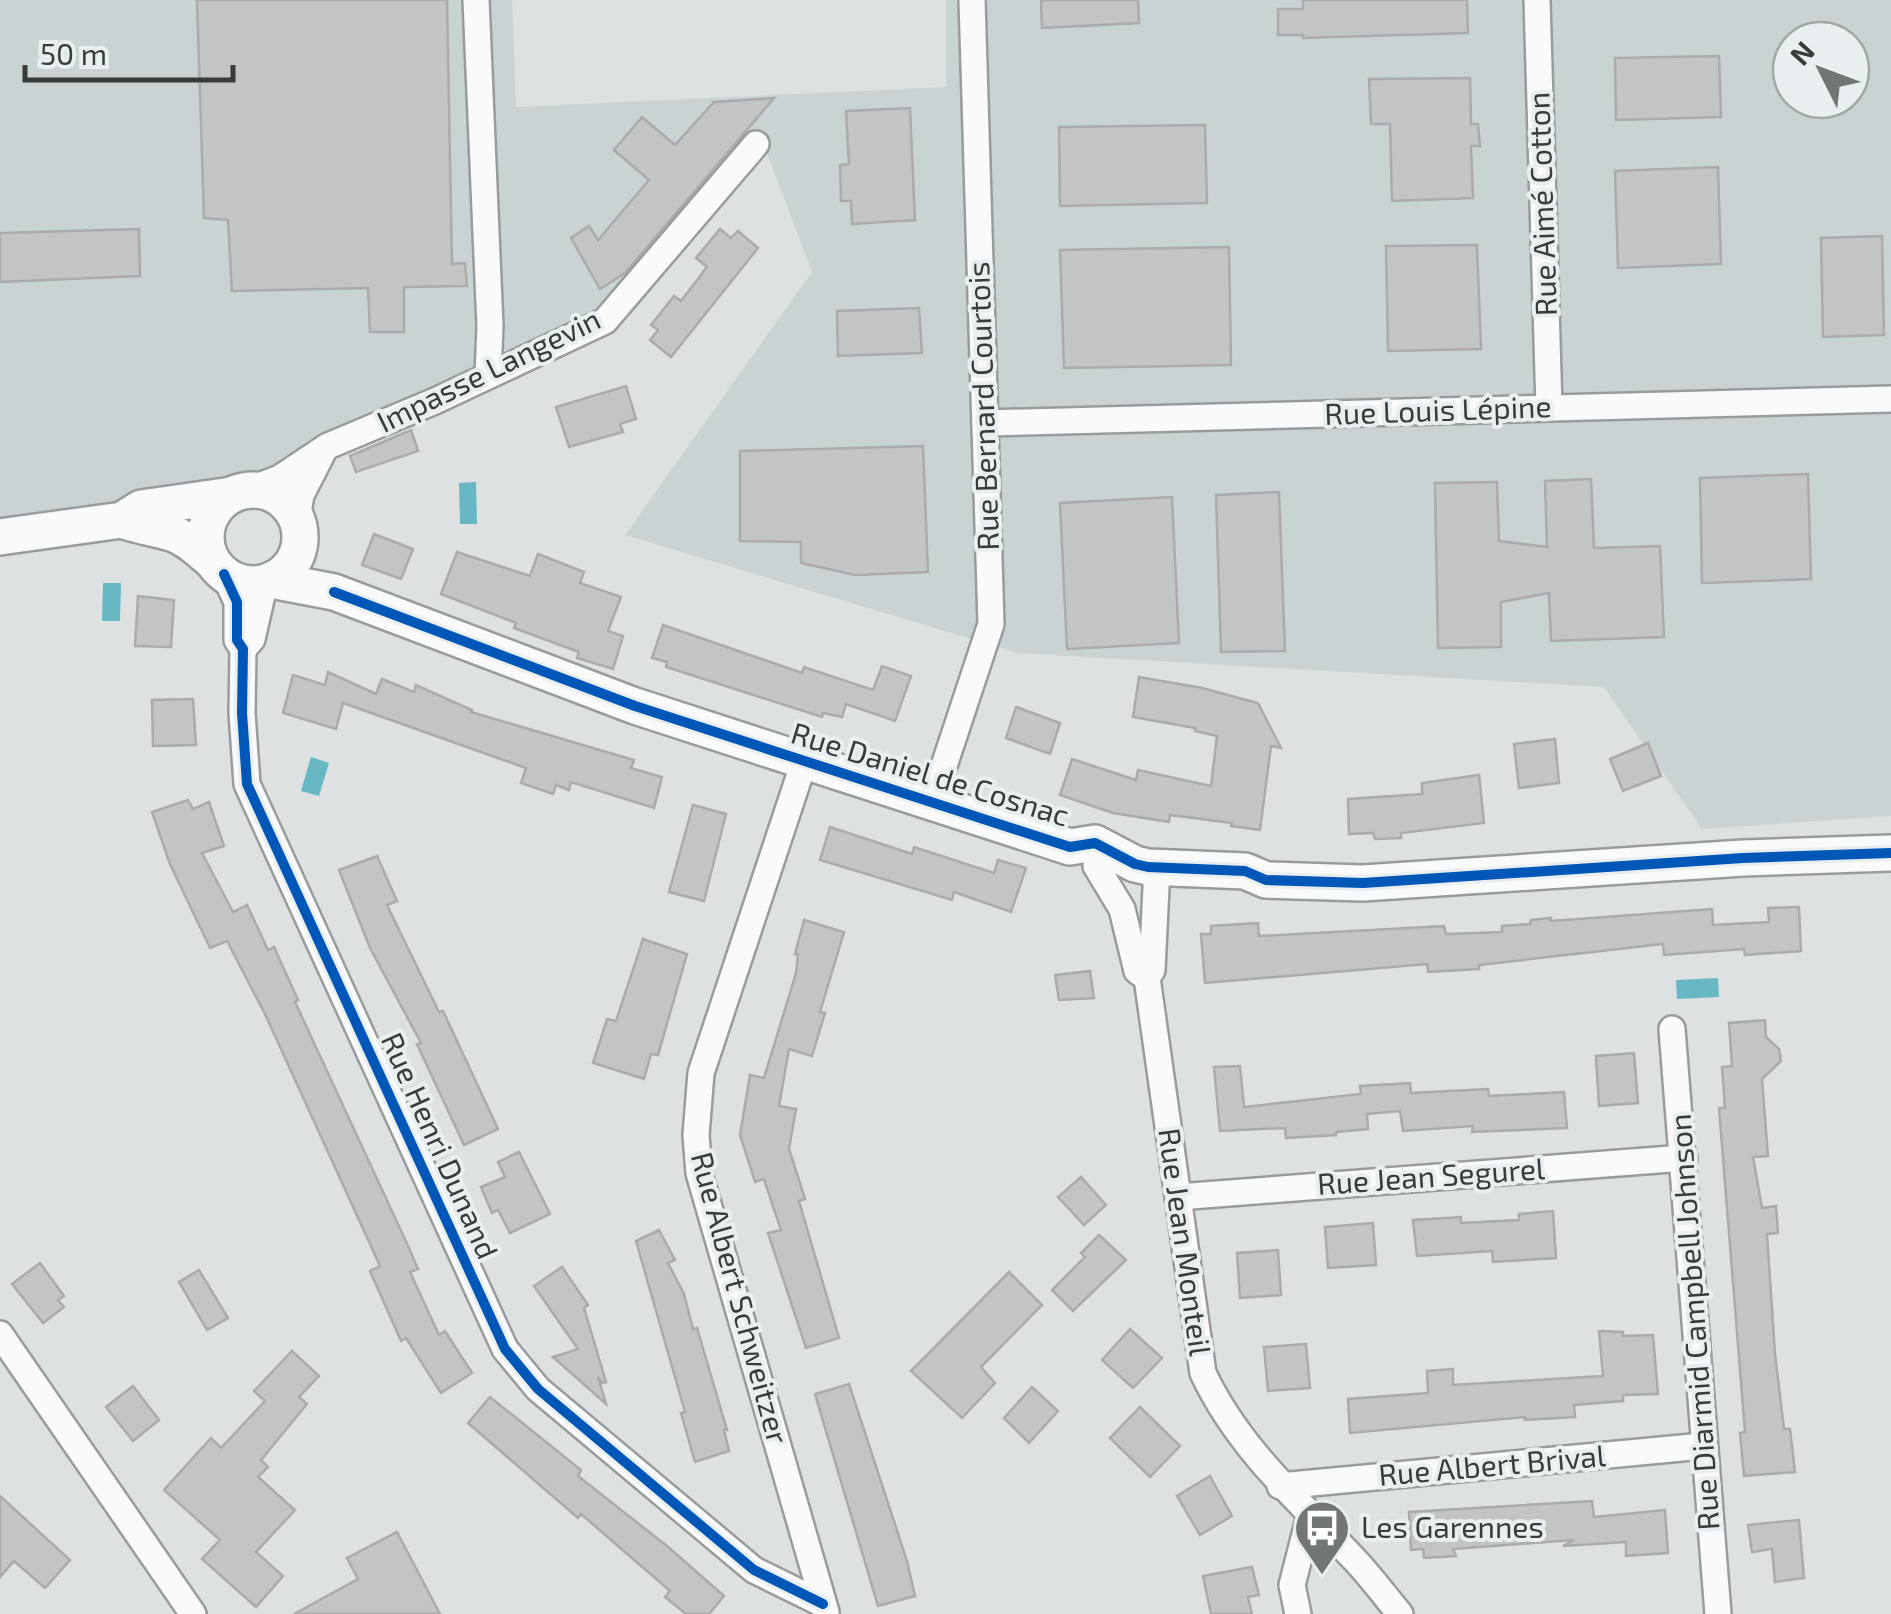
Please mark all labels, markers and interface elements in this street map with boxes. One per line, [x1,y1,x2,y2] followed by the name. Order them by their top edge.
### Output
[25,20,232,82] scale bar
[1771,20,1871,120] north arrow
[1782,34,1821,71] text: N
[40,35,107,71] text: 50 m
[1519,91,1563,317] street label: Rue Aimé Cotton
[959,261,1005,551] street label: Rue Bernard Courtois
[371,300,606,439] street label: Impasse Langevin
[1324,387,1552,431] street label: Rue Louis Lépine
[787,714,1074,832] street label: Rue Daniel de Cosnac
[375,1027,507,1264] street label: Rue Henri Dunand
[1660,1113,1726,1532] street label: Rue Diarmid Campbell Johnson
[1152,1126,1220,1358] street label: Rue Jean Monteil
[685,1148,797,1447] street label: Rue Albert Schweitzer
[1316,1149,1546,1201] street label: Rue Jean Segurel
[1377,1436,1607,1492] street label: Rue Albert Brival
[1292,1498,1352,1577] bus stop icon: Les Garennes
[1361,1508,1544,1544] place label: Les Garennes

